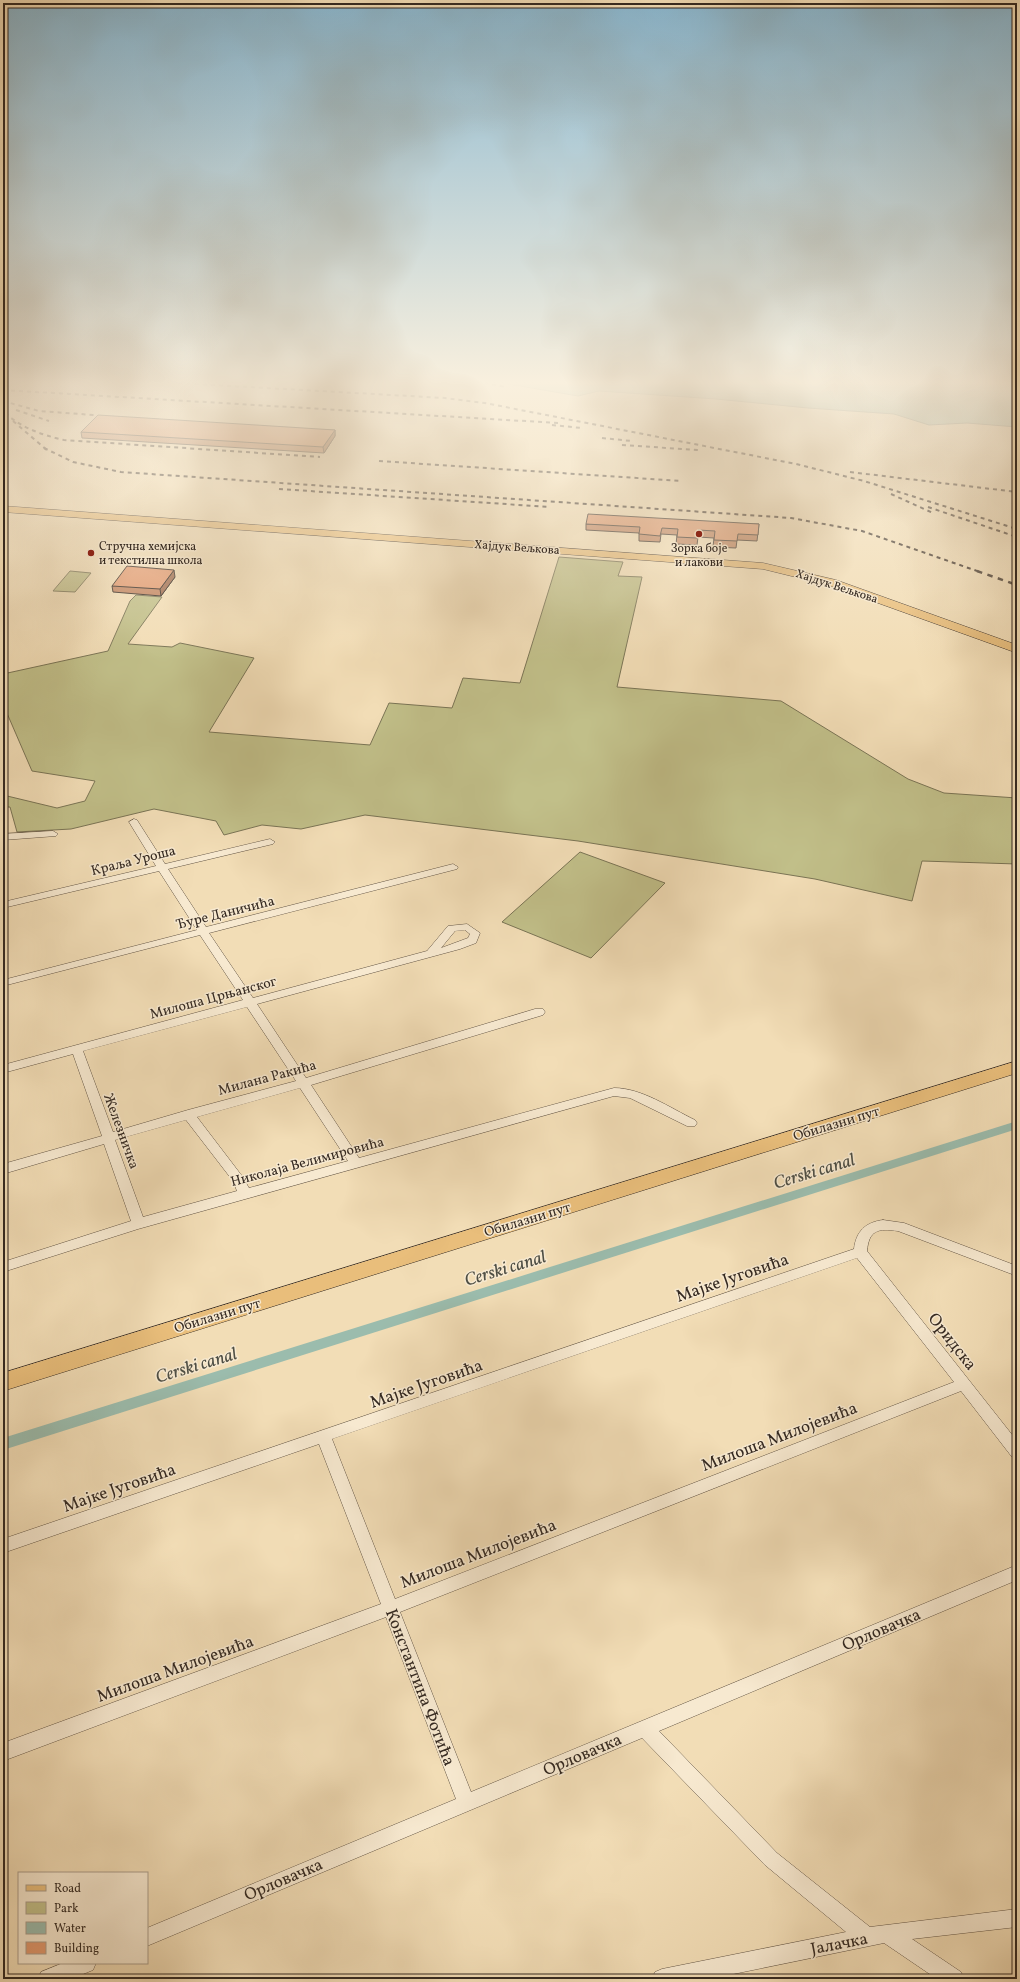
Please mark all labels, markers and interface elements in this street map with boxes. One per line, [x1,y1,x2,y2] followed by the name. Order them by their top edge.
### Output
[694,529,704,539] marker: Зорка боје и лакови
[474,537,560,559] street label: Хајдук Вељкова
[99,539,202,569] place label: Стручна хемијска и текстилна школа
[671,541,728,571] place label: Зорка боје и лакови
[86,548,96,558] marker: Стручна хемијска и текстилна школа
[793,566,880,608] street label: Хајдук Вељкова
[89,842,178,881] street label: Краља Уроша
[174,892,277,935] street label: Ђуре Даничића
[148,972,279,1025] street label: Милоша Црњанског
[216,1056,319,1101] street label: Милана Ракића
[98,1091,143,1172] street label: Железничка
[791,1102,882,1147] street label: Обилазни пут
[229,1133,386,1192] street label: Николаја Велимировића
[770,1148,859,1197] water label: Cerski canal
[482,1198,573,1243] street label: Обилазни пут
[461,1245,550,1294] water label: Cerski canal
[673,1248,792,1309] street label: Мајке Југовића
[172,1294,263,1339] street label: Обилазни пут
[922,1308,982,1376] street label: Оридска
[152,1342,241,1391] water label: Cerski canal
[367,1354,486,1415] street label: Мајке Југовића
[698,1397,861,1478] street label: Милоша Милојевића
[60,1458,179,1519] street label: Мајке Југовића
[397,1514,560,1595] street label: Милоша Милојевића
[839,1603,925,1657] street label: Орловачка
[379,1606,460,1769] street label: Константина Фотића
[94,1630,257,1709] street label: Милоша Милојевића
[540,1728,626,1782] street label: Орловачка
[241,1853,327,1907] street label: Орловачка
[18,1872,148,1964] legend
[54,1881,81,1897] text: Road
[54,1901,79,1917] text: Park
[54,1921,86,1937] text: Water
[809,1928,870,1961] street label: Јалачка
[54,1941,99,1957] text: Building

